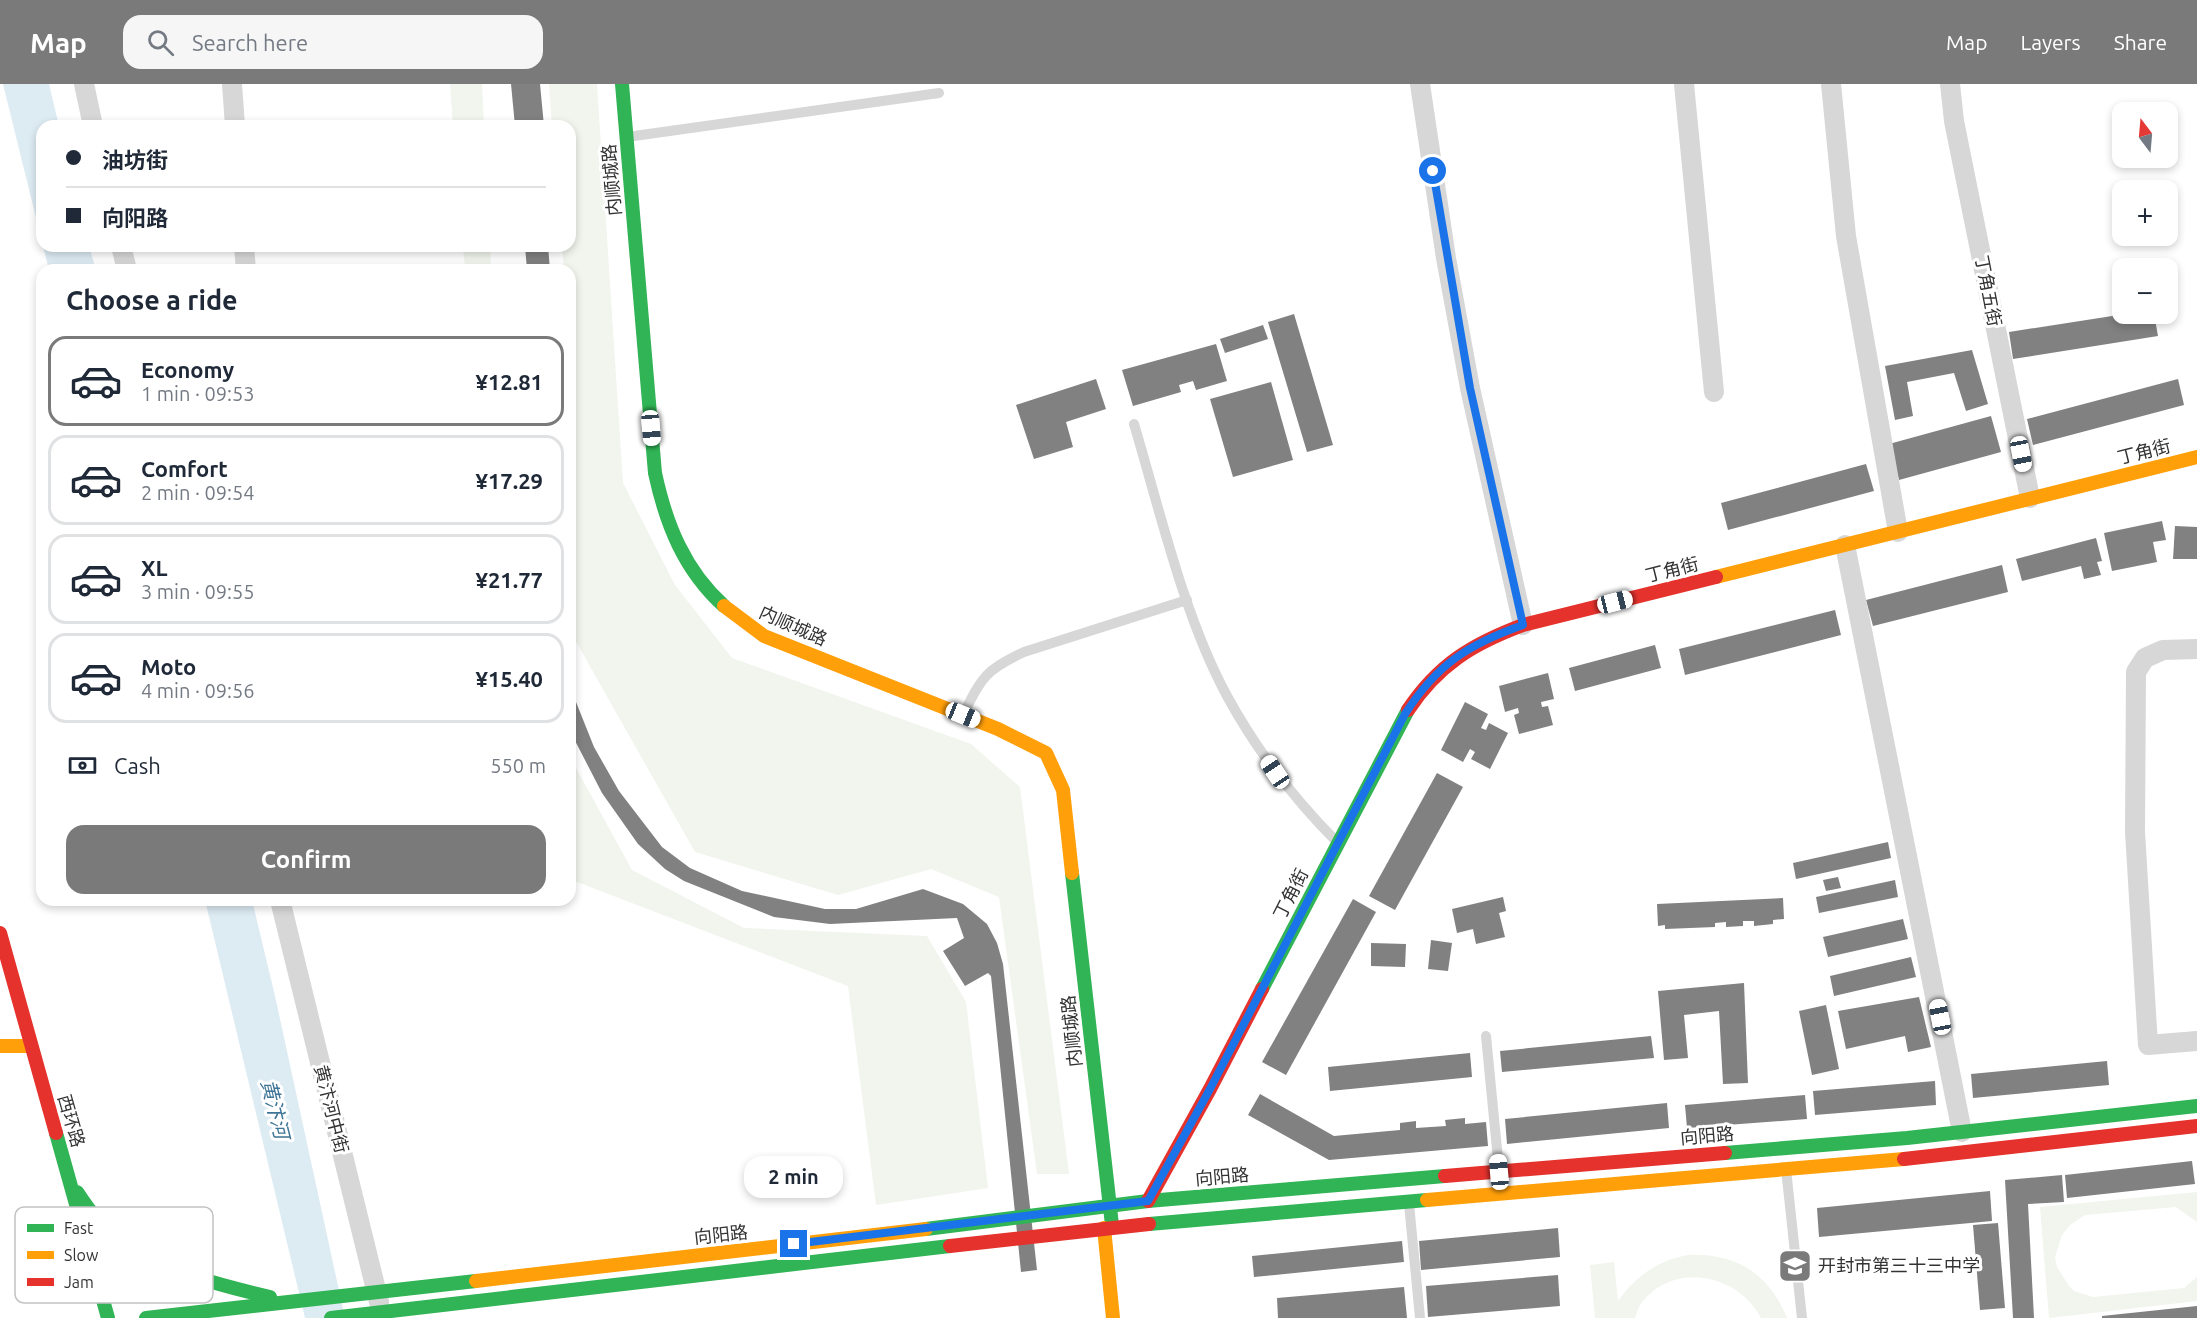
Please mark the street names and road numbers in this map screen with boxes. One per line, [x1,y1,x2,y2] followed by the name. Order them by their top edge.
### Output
[598,143,624,217] street label: 内顺城路
[1972,254,2006,328] street label: 丁角五街
[2115,435,2172,467] street label: 丁角街
[1643,553,1700,585] street label: 丁角街
[756,601,830,649] street label: 内顺城路
[1269,865,1311,922] street label: 丁角街
[1057,994,1085,1068] street label: 内顺城路
[311,1063,353,1155] street label: 黄汴河中街
[55,1092,89,1149] street label: 西环路
[1679,1123,1735,1147] street label: 向阳路
[1194,1164,1250,1188] street label: 向阳路
[693,1221,749,1247] street label: 向阳路

